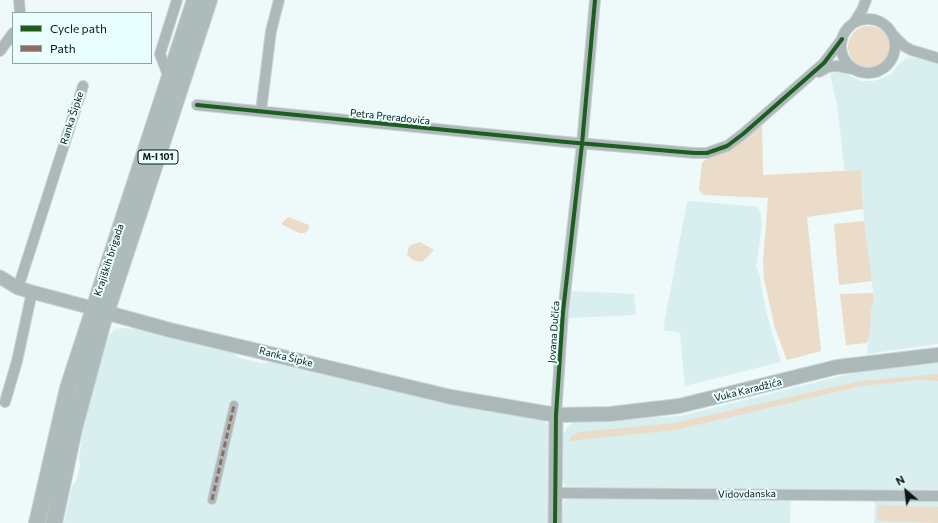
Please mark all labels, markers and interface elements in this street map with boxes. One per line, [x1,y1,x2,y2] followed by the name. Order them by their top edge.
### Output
[12,12,152,64] legend
[50,21,107,35] text: Cycle path
[50,41,76,55] text: Path
[58,90,86,146] street label: Ranka Šipke
[349,107,431,127] street label: Petra Preradovića
[138,150,178,164] road number: M-I 101
[92,222,126,298] street label: Krajiških brigada
[546,300,562,364] street label: Jovana Dučića
[258,345,314,369] street label: Ranka Šipke
[713,376,783,404] street label: Vuka Karadžića
[886,471,926,511] north arrow
[893,472,907,488] text: N
[718,487,776,501] street label: Vidovdanska

